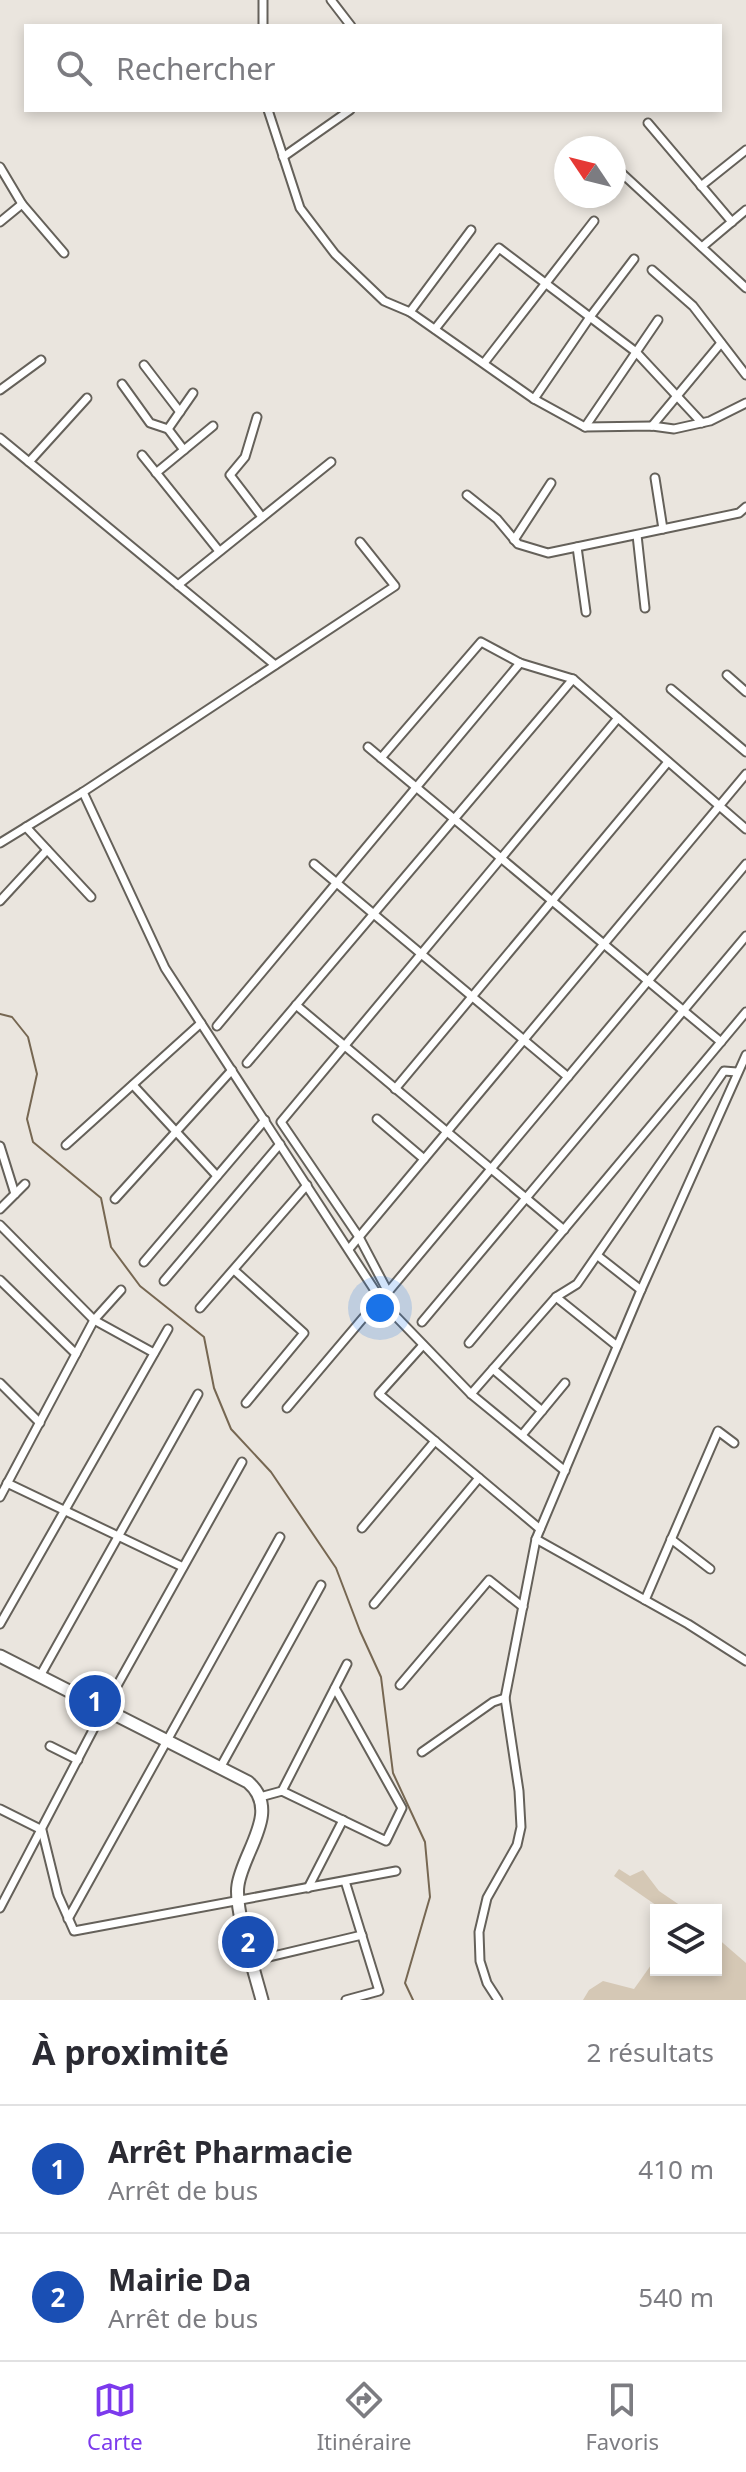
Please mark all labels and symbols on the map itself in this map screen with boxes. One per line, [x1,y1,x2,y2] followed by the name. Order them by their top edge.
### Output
[554,136,626,208] north arrow
[360,1288,400,1328] your location
[69,1671,121,1731] pin: 1
[222,1912,274,1972] pin: 2

